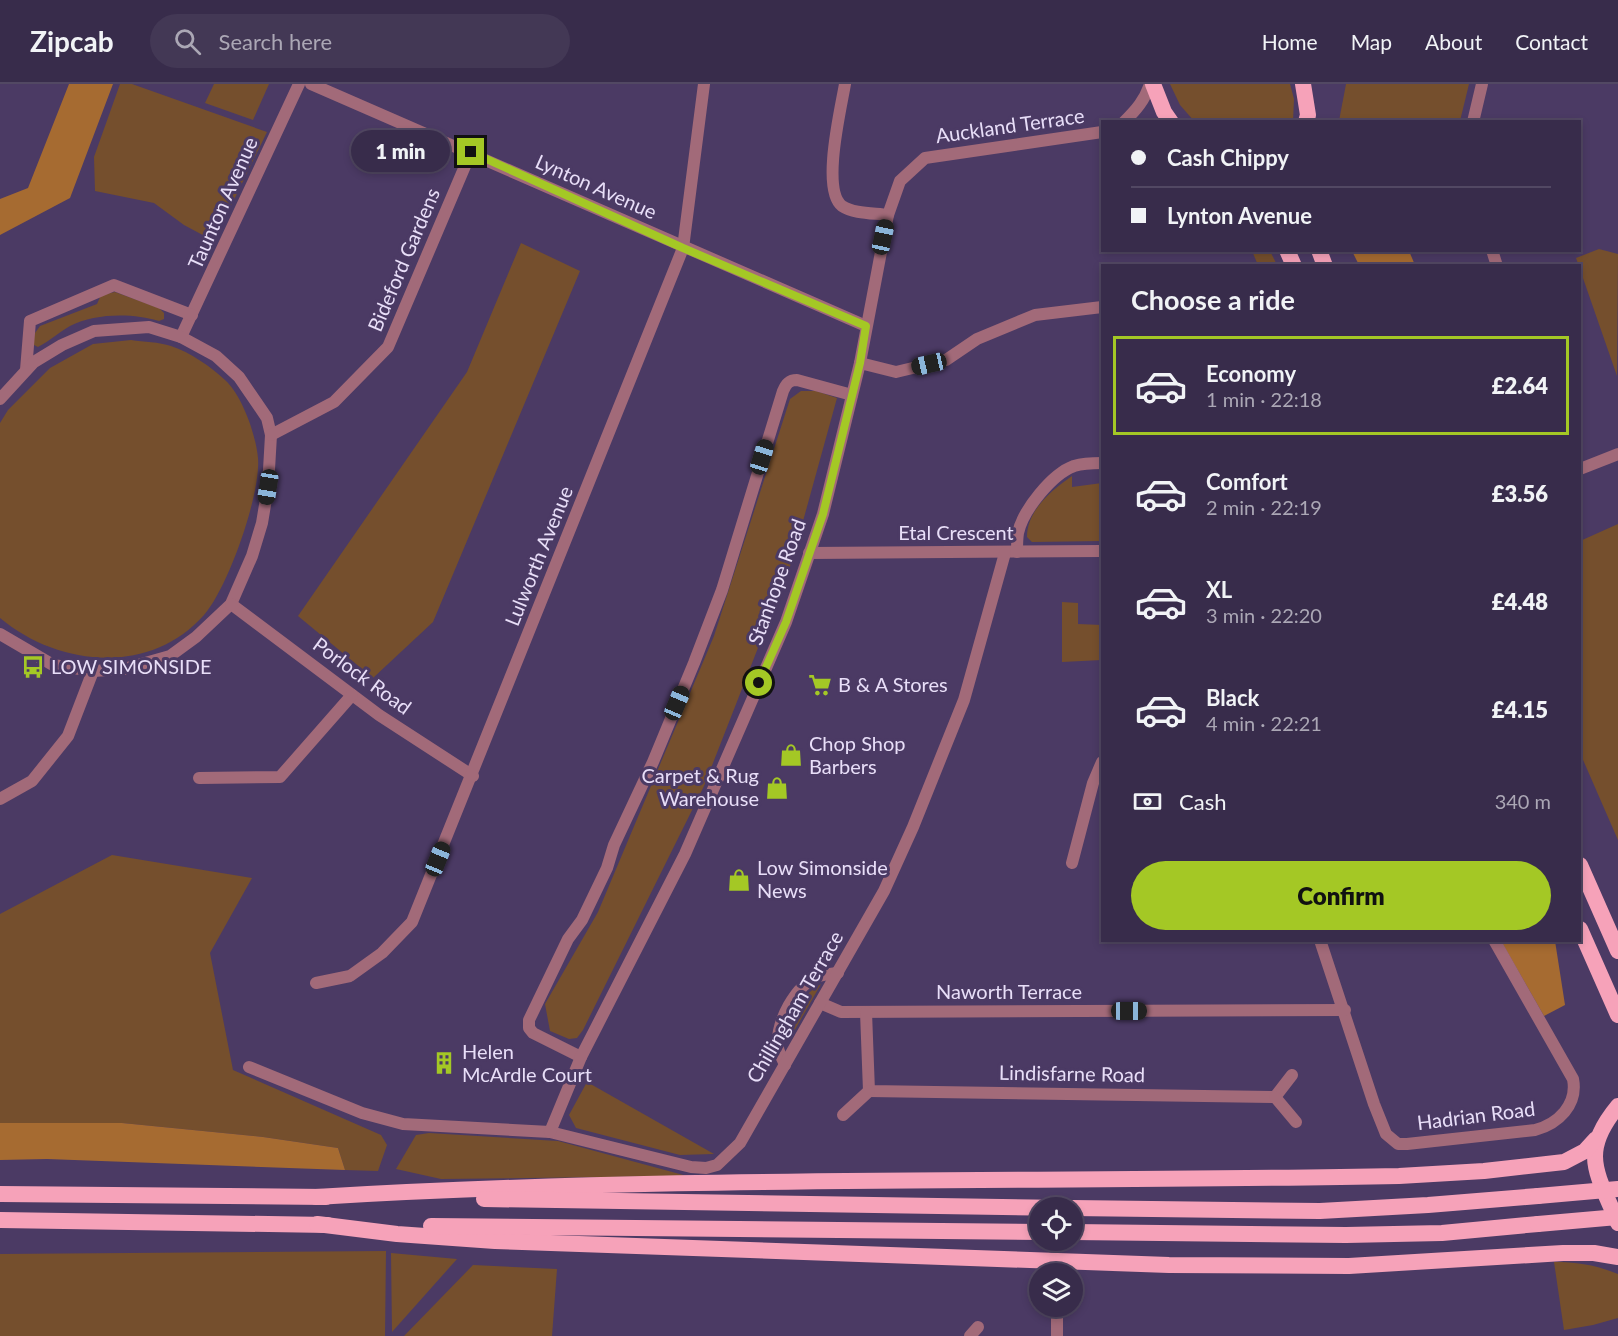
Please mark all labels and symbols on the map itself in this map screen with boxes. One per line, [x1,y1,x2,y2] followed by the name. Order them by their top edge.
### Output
[934,103,1086,147] street label: Auckland Terrace
[351,131,450,173] callout: 1 min
[182,133,262,272] street label: Taunton Avenue
[457,138,484,165] route end
[532,149,661,223] street label: Lynton Avenue
[362,184,444,335] street label: Bideford Gardens
[870,218,896,256] car
[909,351,949,377] car
[748,437,776,477] car
[256,468,280,506] car
[499,482,577,629] street label: Lulworth Avenue
[742,515,810,648] street label: Stanhope Road
[898,520,1014,544] street label: Etal Crescent
[309,632,416,719] street label: Porlock Road
[20,654,46,680] bus stop icon: LOW SIMONSIDE
[51,654,211,678] place label: LOW SIMONSIDE
[745,669,772,696] route start
[807,672,833,698] supermarket icon: B & A Stores
[838,672,948,696] place label: B & A Stores
[662,683,692,723] car
[809,731,906,778] place label: Chop Shop Barbers
[778,742,804,768] shop icon: Chop Shop Barbers
[641,763,759,810] place label: Carpet & Rug Warehouse
[764,775,790,801] shop icon: Carpet & Rug Warehouse
[423,839,453,879] car
[757,855,888,902] place label: Low Simonside News
[726,867,752,893] shop icon: Low Simonside News
[741,926,847,1087] street label: Chillingham Terrace
[936,979,1082,1003] street label: Naworth Terrace
[1111,1002,1147,1020] car
[462,1039,592,1086] place label: Helen McArdle Court
[431,1050,457,1076] building icon: Helen McArdle Court
[999,1060,1145,1086] street label: Lindisfarne Road
[1415,1096,1536,1134] street label: Hadrian Road

